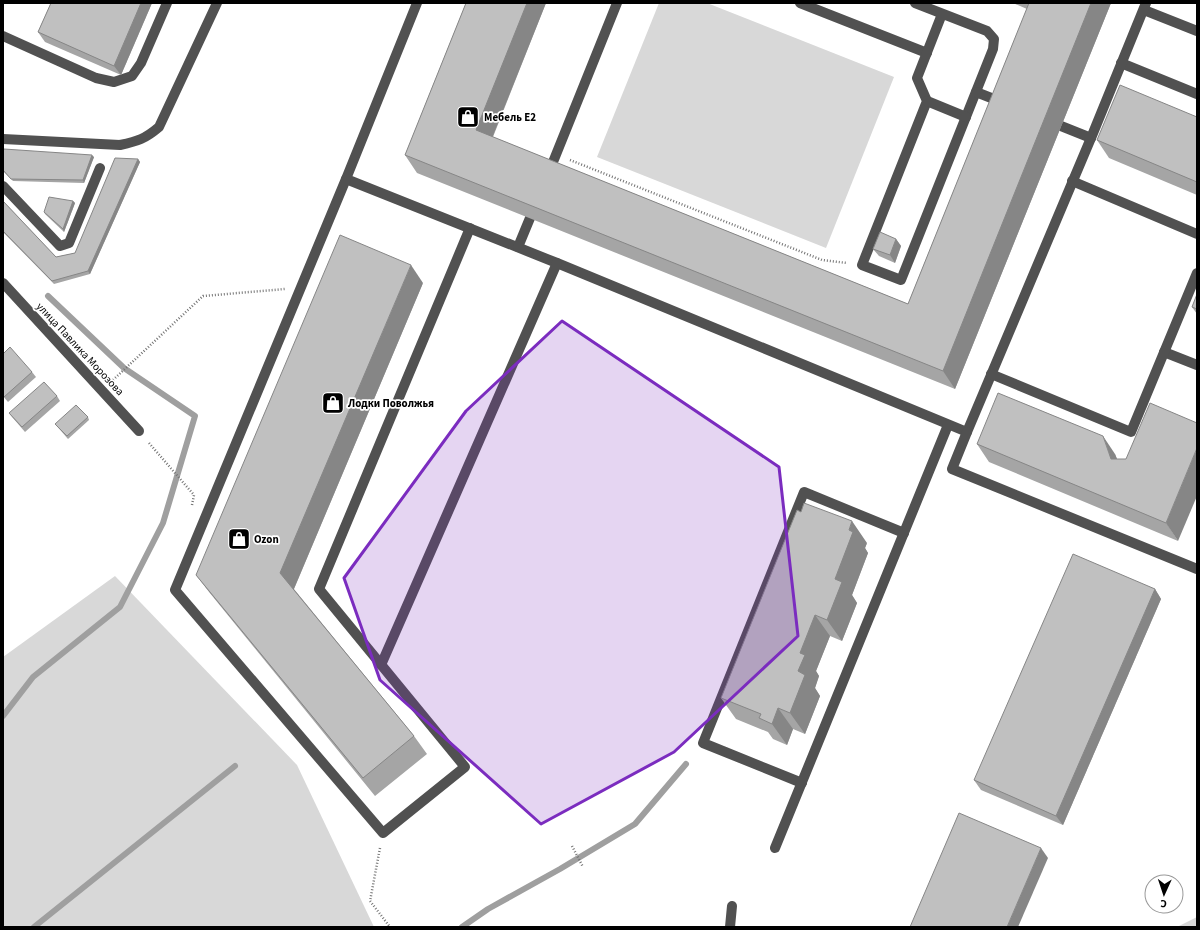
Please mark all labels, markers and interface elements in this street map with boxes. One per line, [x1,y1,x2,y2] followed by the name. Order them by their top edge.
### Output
[455,104,481,130] shop icon: Мебель Е2
[484,110,536,125] place label: Мебель Е2
[33,299,127,399] street label: улица Павлика Морозова
[320,390,346,416] shop icon: Лодки Поволжья
[347,396,434,411] place label: Лодки Поволжья
[226,526,252,552] shop icon: Ozon
[254,532,279,547] place label: Ozon
[1144,874,1184,914] north arrow
[1159,896,1167,911] text: С

